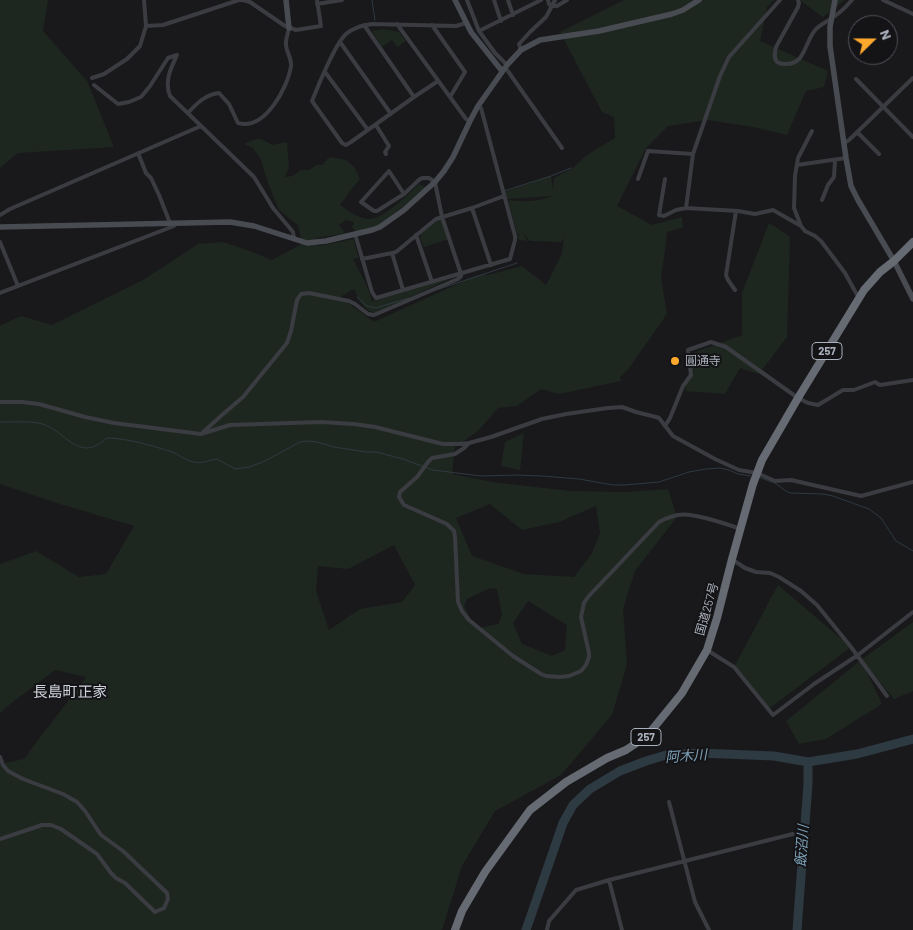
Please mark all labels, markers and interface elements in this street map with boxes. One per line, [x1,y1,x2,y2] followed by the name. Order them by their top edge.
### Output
[848,15,898,65] north arrow
[877,27,896,42] text: N
[812,342,842,360] road number: 257
[685,354,721,368] place label: 圓通寺
[669,355,681,367] marker: 圓通寺
[693,581,721,637] street label: 国道257号
[33,683,107,701] district label: 長島町正家
[631,729,661,746] road number: 257
[664,746,708,766] water label: 阿木川
[792,824,812,868] water label: 飯沼川

